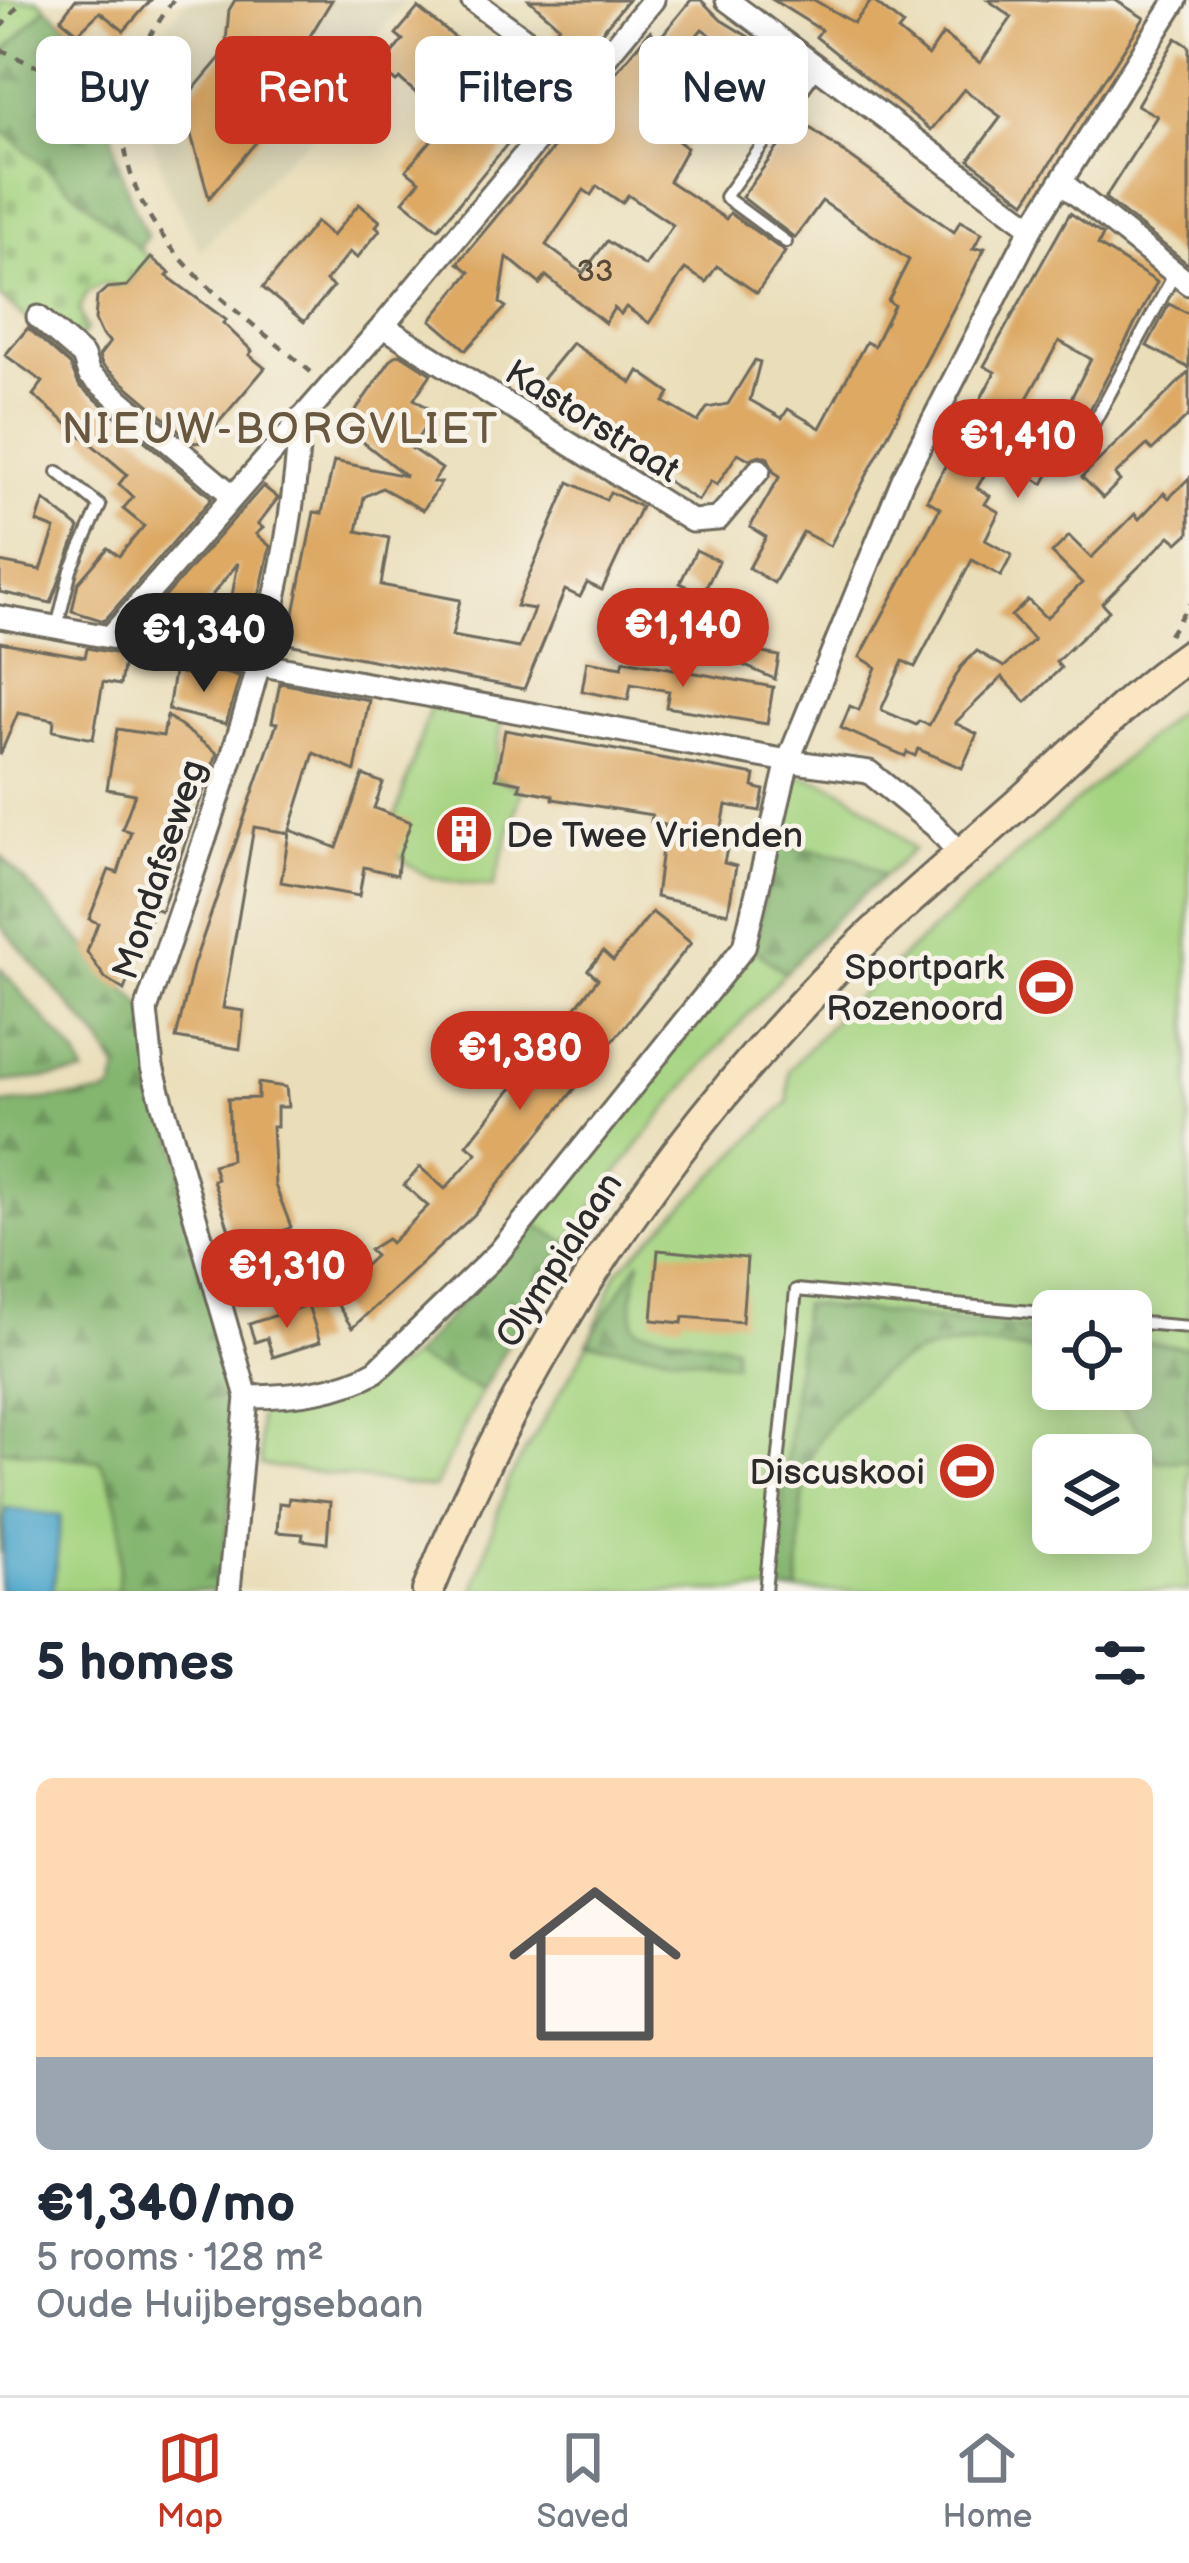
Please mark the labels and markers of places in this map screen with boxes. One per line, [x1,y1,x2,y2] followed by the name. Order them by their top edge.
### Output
[920,399,1116,501] pin: €1,410
[585,588,781,690] pin: €1,140
[106,593,302,695] pin: €1,340
[433,803,495,865] building icon: De Twee Vrienden
[506,815,803,858] place label: De Twee Vrienden
[826,947,1004,1031] place label: Sportpark Rozenoord
[1015,956,1077,1018] sports icon: Sportpark Rozenoord
[422,1011,618,1113] pin: €1,380
[189,1229,385,1331] pin: €1,310
[936,1440,998,1502] sports icon: Discuskooi
[749,1452,925,1495] place label: Discuskooi

